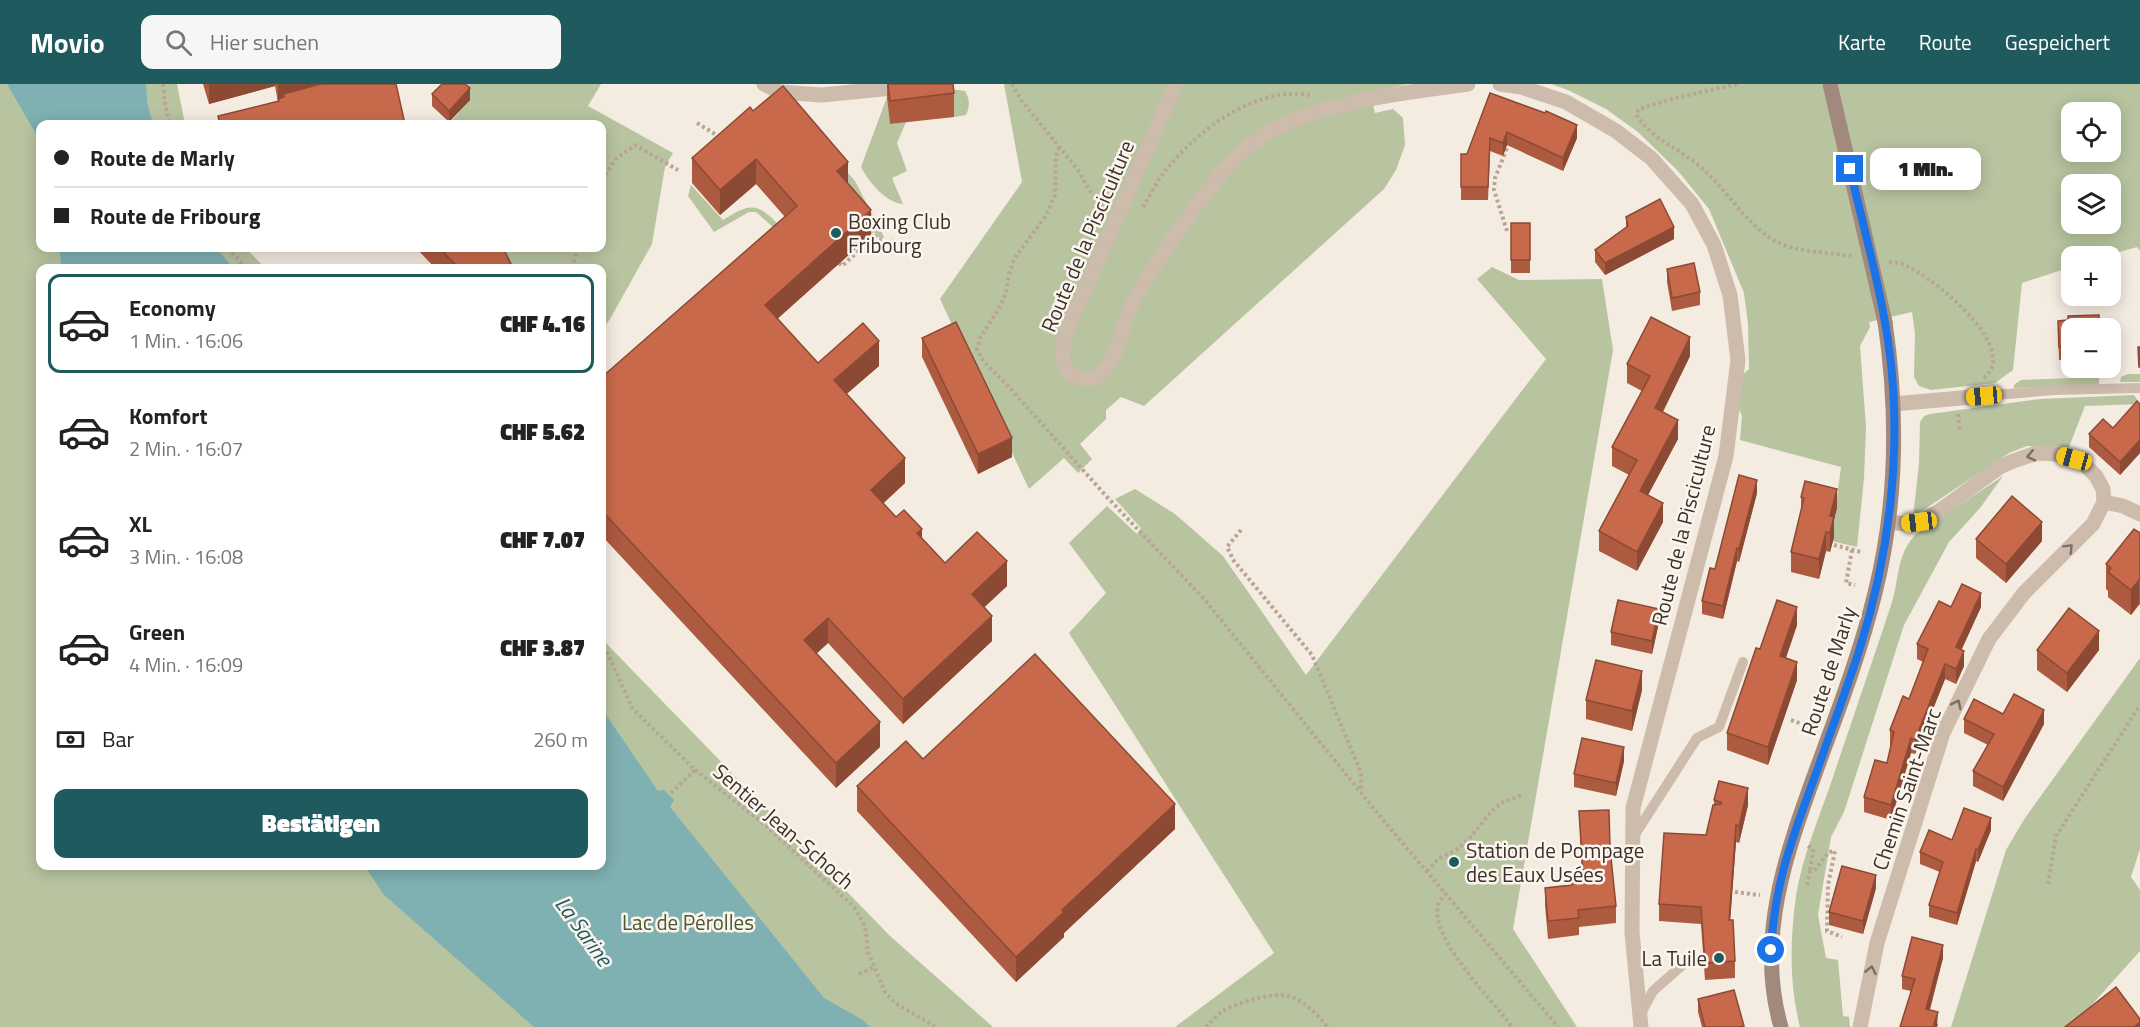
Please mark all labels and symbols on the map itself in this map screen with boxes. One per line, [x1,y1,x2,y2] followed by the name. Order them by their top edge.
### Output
[1032,135,1142,337] street label: Route de la Pisciculture
[1871,148,1982,190] callout: 1 Min.
[1836,155,1863,182] route end
[848,205,951,261] place label: Boxing Club Fribourg
[829,226,843,240] marker: Boxing Club Fribourg
[1965,385,2003,407] car
[1643,421,1723,629] street label: Route de la Pisciculture
[2054,446,2094,472] car
[2026,449,2036,462] one-way arrow
[1900,511,1938,533] car
[2062,544,2073,555] one-way arrow
[1792,602,1864,740] street label: Route de Marly
[1949,700,1961,711] one-way arrow
[1863,704,1949,874] street label: Chemin Saint-Marc
[706,756,862,896] street label: Sentier Jean-Schoch
[1466,834,1644,890] place label: Station de Pompage des Eaux Usées
[1447,855,1461,869] marker: Station de Pompage des Eaux Usées
[547,889,622,975] water label: La Sarine
[622,906,754,938] park label: Lac de Pérolles
[1757,936,1784,963] route start
[1641,942,1707,974] place label: La Tuile
[1712,951,1726,965] marker: La Tuile
[1864,965,1877,975] one-way arrow

